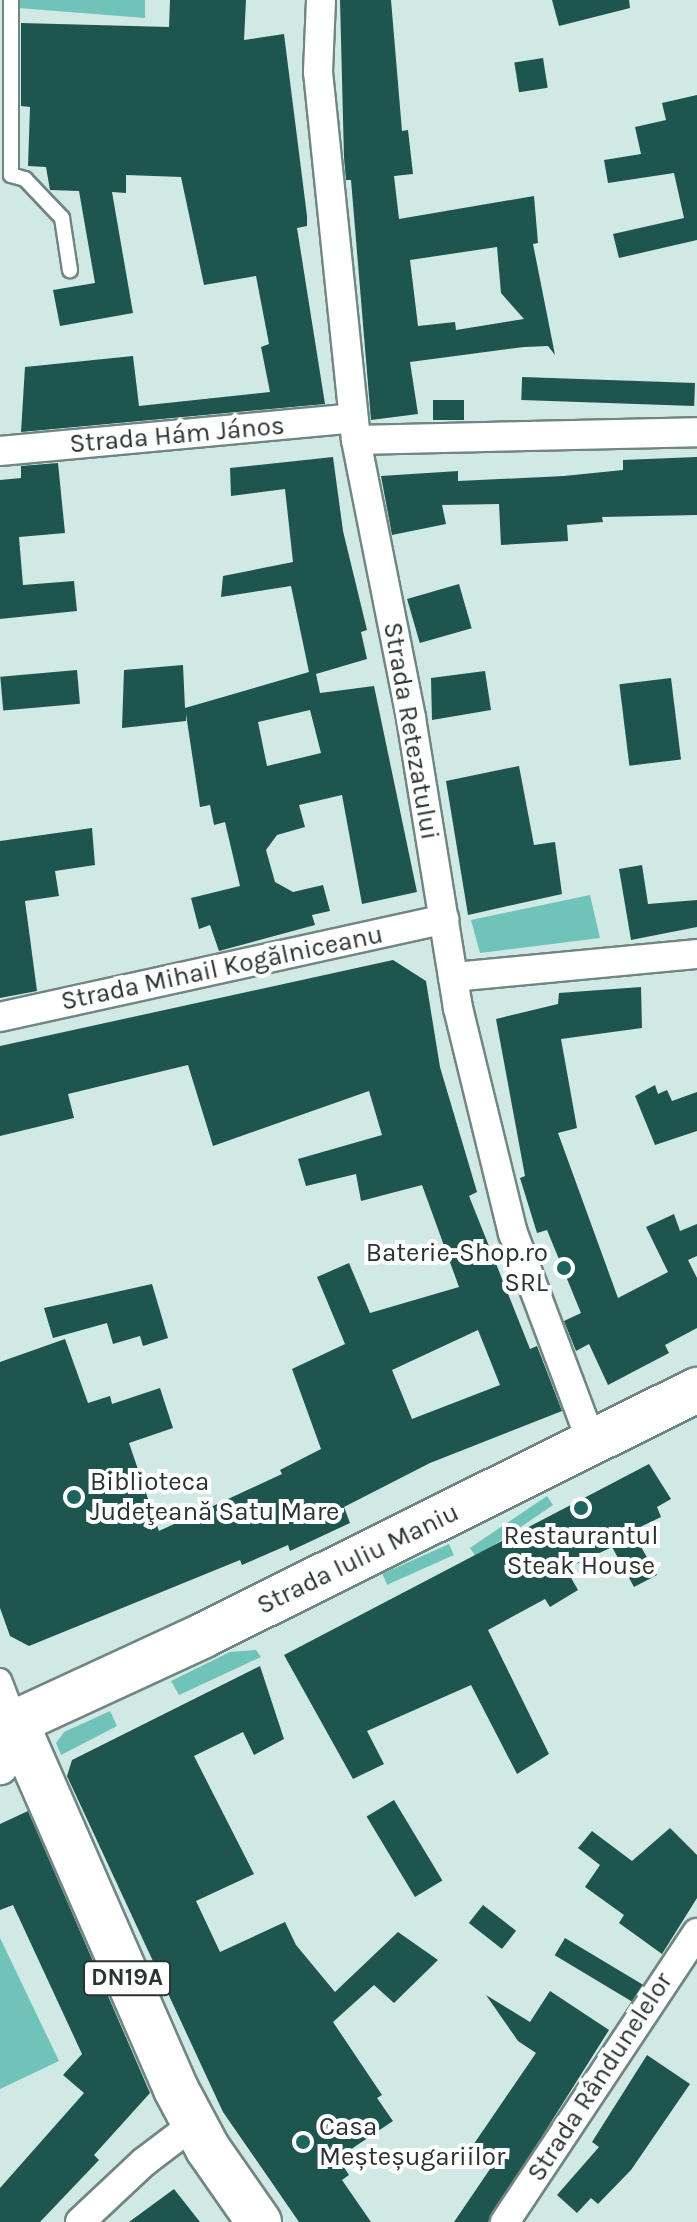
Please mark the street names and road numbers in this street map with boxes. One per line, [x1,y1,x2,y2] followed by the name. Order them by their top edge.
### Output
[68,410,286,460] street label: Strada Hám János
[376,620,446,842] street label: Strada Retezatului
[58,919,386,1017] street label: Strada Mihail Kogălniceanu
[252,1497,464,1621] street label: Strada Iuliu Maniu
[83,1958,171,1998] road number: DN19A
[521,1967,679,2187] street label: Strada Rândunelelor

